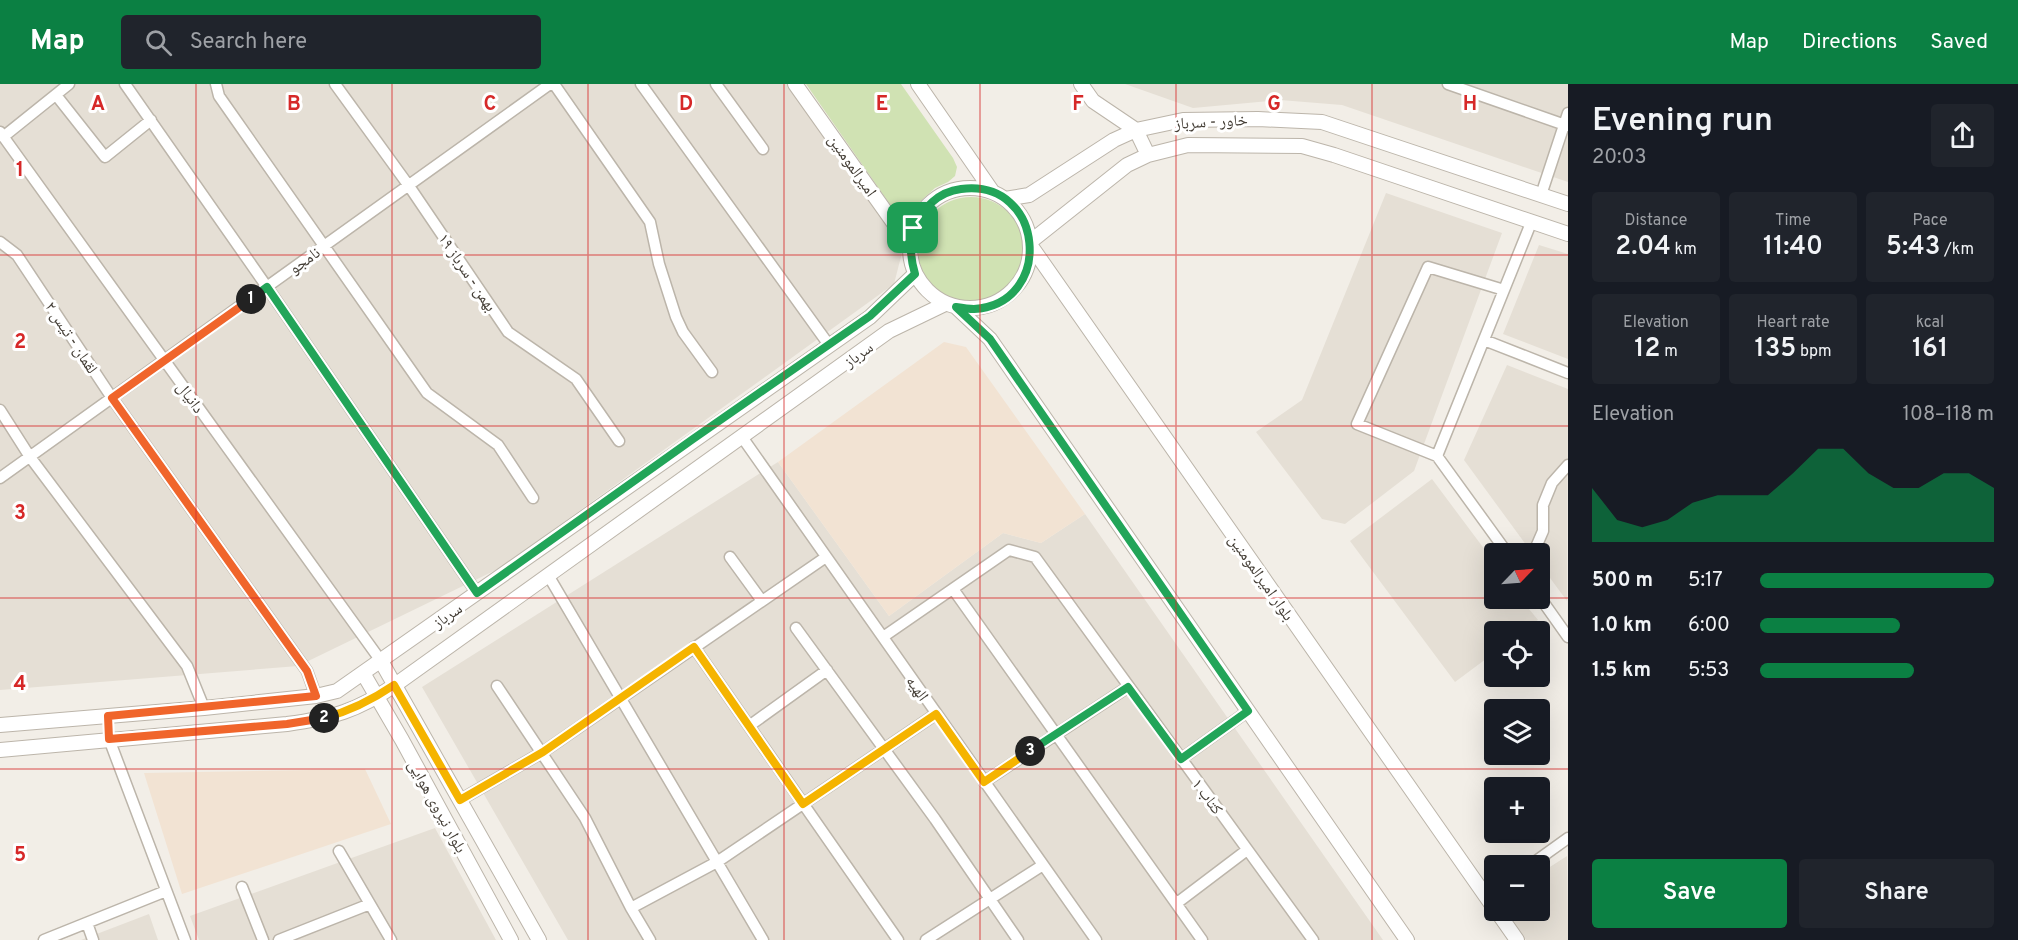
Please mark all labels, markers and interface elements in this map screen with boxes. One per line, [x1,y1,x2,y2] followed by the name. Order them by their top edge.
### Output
[121,15,541,69] search box
[30,24,85,60] text: Map
[142,26,175,59] icon: search
[190,29,307,56] text: Search here
[1729,29,1769,56] text: Map
[1802,29,1897,56] text: Directions
[1930,29,1988,56] text: Saved
[91,92,105,118] text: A
[287,92,301,118] text: B
[484,92,496,118] text: C
[679,92,693,118] text: D
[876,92,888,118] text: E
[1072,92,1084,118] text: F
[1267,92,1281,118] text: G
[1463,92,1477,118] text: H
[1592,101,1773,143] text: Evening run
[1931,104,1994,167] button: share
[1173,111,1248,135] street label: خاور - سرباز
[823,131,880,201] street label: امیرالمومنین
[1592,145,1646,171] text: 20:03
[16,158,24,184] text: 1
[887,202,938,253] pin
[896,211,929,244] icon: arrive
[1625,211,1687,231] text: Distance
[1775,211,1811,231] text: Time
[1912,211,1948,231] text: Pace
[433,230,500,316] street label: بهمن - سرباز ۱۹
[1615,231,1671,264] text: 2.04
[1763,231,1823,264] text: 11:40
[1886,231,1940,264] text: 5:43
[1671,240,1697,260] text: km
[1940,240,1974,260] text: /km
[286,244,325,280] street label: نامجو
[236,284,266,314] pin: 1
[248,289,254,309] text: 1
[40,298,101,378] street label: لقمان - تیس ۲
[1623,313,1689,333] text: Elevation
[1756,313,1830,333] text: Heart rate
[1916,313,1944,333] text: kcal
[14,330,26,356] text: 2
[1634,333,1660,366] text: 12
[1755,333,1796,366] text: 135
[1912,333,1948,366] text: 161
[840,338,878,374] street label: سرباز
[1660,342,1678,362] text: m
[1796,342,1831,362] text: bpm
[171,378,208,418] street label: دانیال
[1592,402,1674,428] text: Elevation
[1903,402,1994,428] text: 108–118 m
[14,501,26,527] text: 3
[1223,531,1298,625] street label: بلوار امیرالمومنین
[1484,543,1550,609] north arrow
[1484,543,1550,921] map controls
[1592,568,1653,594] text: 500 m
[1688,568,1723,594] text: 5:17
[429,599,467,634] street label: سرباز
[1592,613,1652,639] text: 1.0 km
[1688,613,1730,639] text: 6:00
[1484,621,1550,687] button: locate
[1592,658,1651,684] text: 1.5 km
[1688,658,1729,684] text: 5:53
[14,672,26,698] text: 4
[901,673,932,706] street label: الهیه
[1484,699,1550,765] button: layers
[309,703,339,733] pin: 2
[319,708,329,728] text: 2
[1015,736,1045,766] pin: 3
[1025,741,1035,761] text: 3
[402,757,470,857] street label: بلوار نیروی هوایی
[1187,775,1226,819] street label: کتاب ۱
[1484,777,1550,843] button: +
[14,843,26,869] text: 5
[1484,855,1550,921] button: −
[1592,859,1787,928] button: Save
[1799,859,1994,928] button: Share

